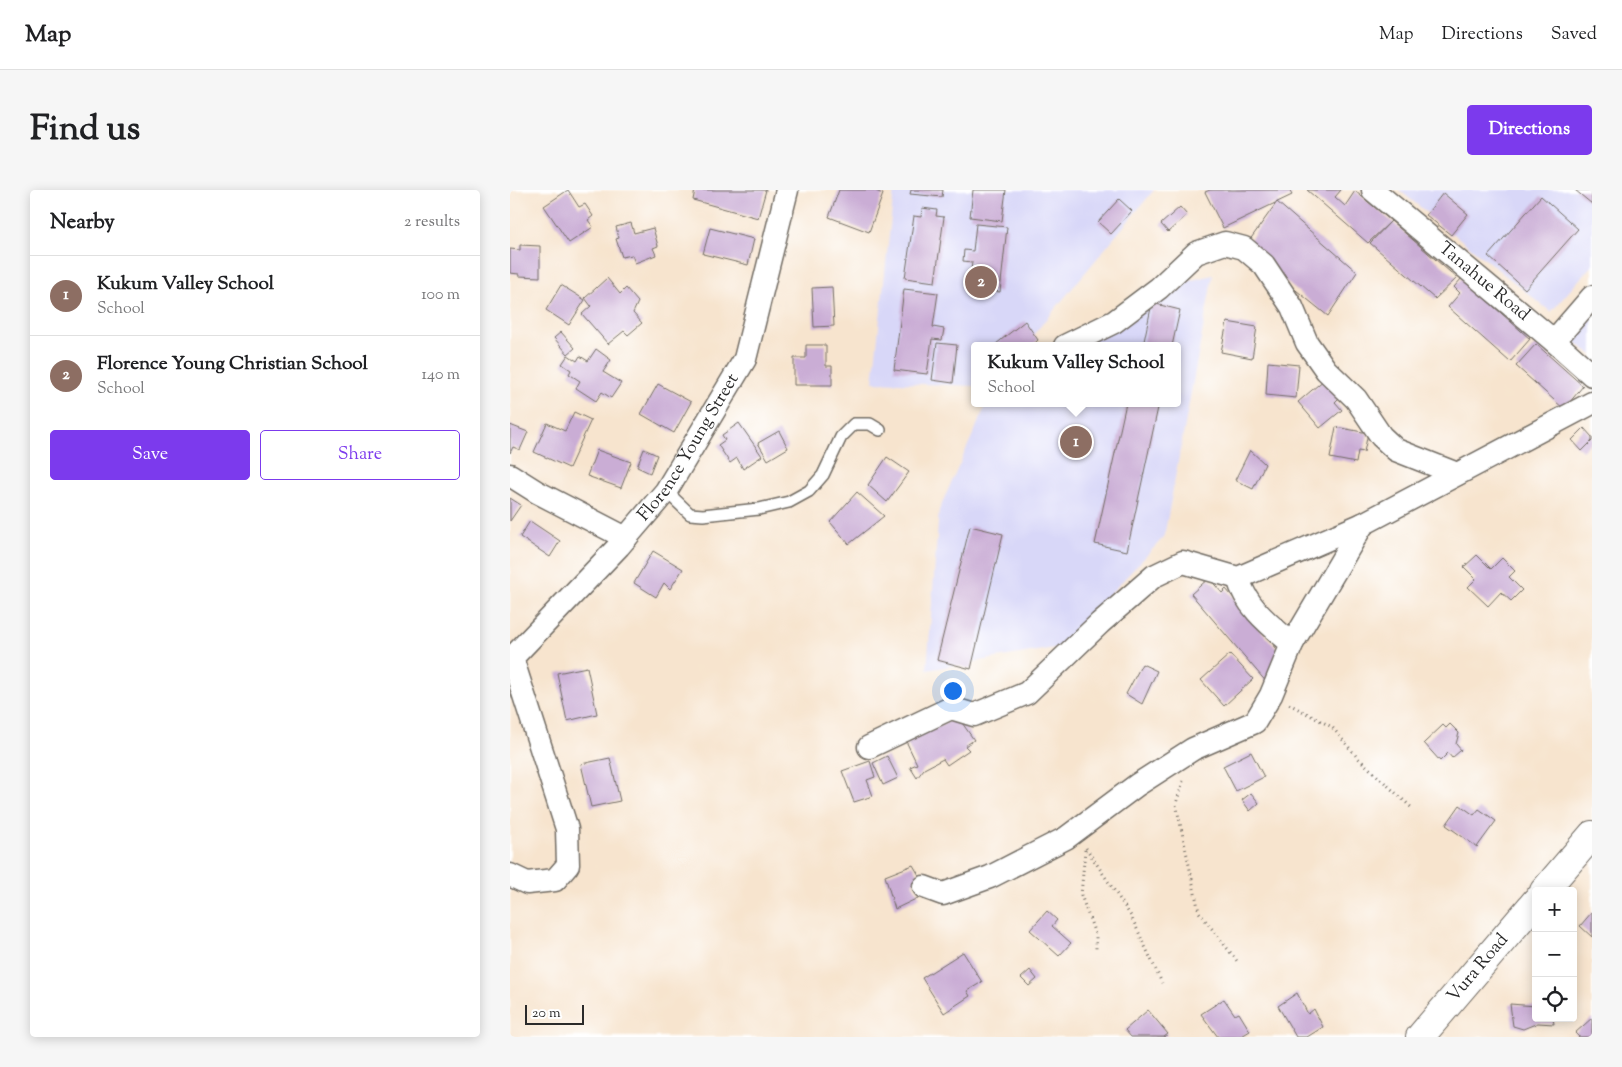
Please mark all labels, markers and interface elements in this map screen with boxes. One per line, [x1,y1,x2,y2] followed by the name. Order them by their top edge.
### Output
[25,18,71,52] text: Map
[1379,22,1414,48] text: Map
[1442,22,1523,48] text: Directions
[1551,22,1597,48] text: Saved
[30,105,140,156] text: Find us
[1467,105,1592,155] button: Directions
[50,208,115,238] text: Nearby
[404,211,460,234] text: 2 results
[1432,236,1535,328] street label: Tanahue Road
[965,263,997,301] pin: 2
[97,271,274,298] text: Kukum Valley School
[63,284,69,307] text: 1
[421,284,460,307] text: 100 m
[97,298,145,321] text: School
[971,342,1181,407] popup
[988,350,1165,377] text: Kukum Valley School
[97,351,368,378] text: Florence Young Christian School
[62,364,70,387] text: 2
[422,364,460,387] text: 140 m
[632,369,746,528] street label: Florence Young Street
[988,377,1035,400] text: School
[97,378,145,401] text: School
[1060,423,1092,461] pin: 1
[50,430,250,480] button: Save
[260,430,460,480] button: Share
[940,678,966,704] your location
[1532,887,1577,1022] map controls
[1532,887,1577,932] button: +
[1442,928,1515,1009] street label: Vura Road
[1532,932,1577,977] button: −
[1532,977,1577,1022] button: locate
[525,1002,584,1025] scale bar
[532,1004,561,1024] text: 20 m

